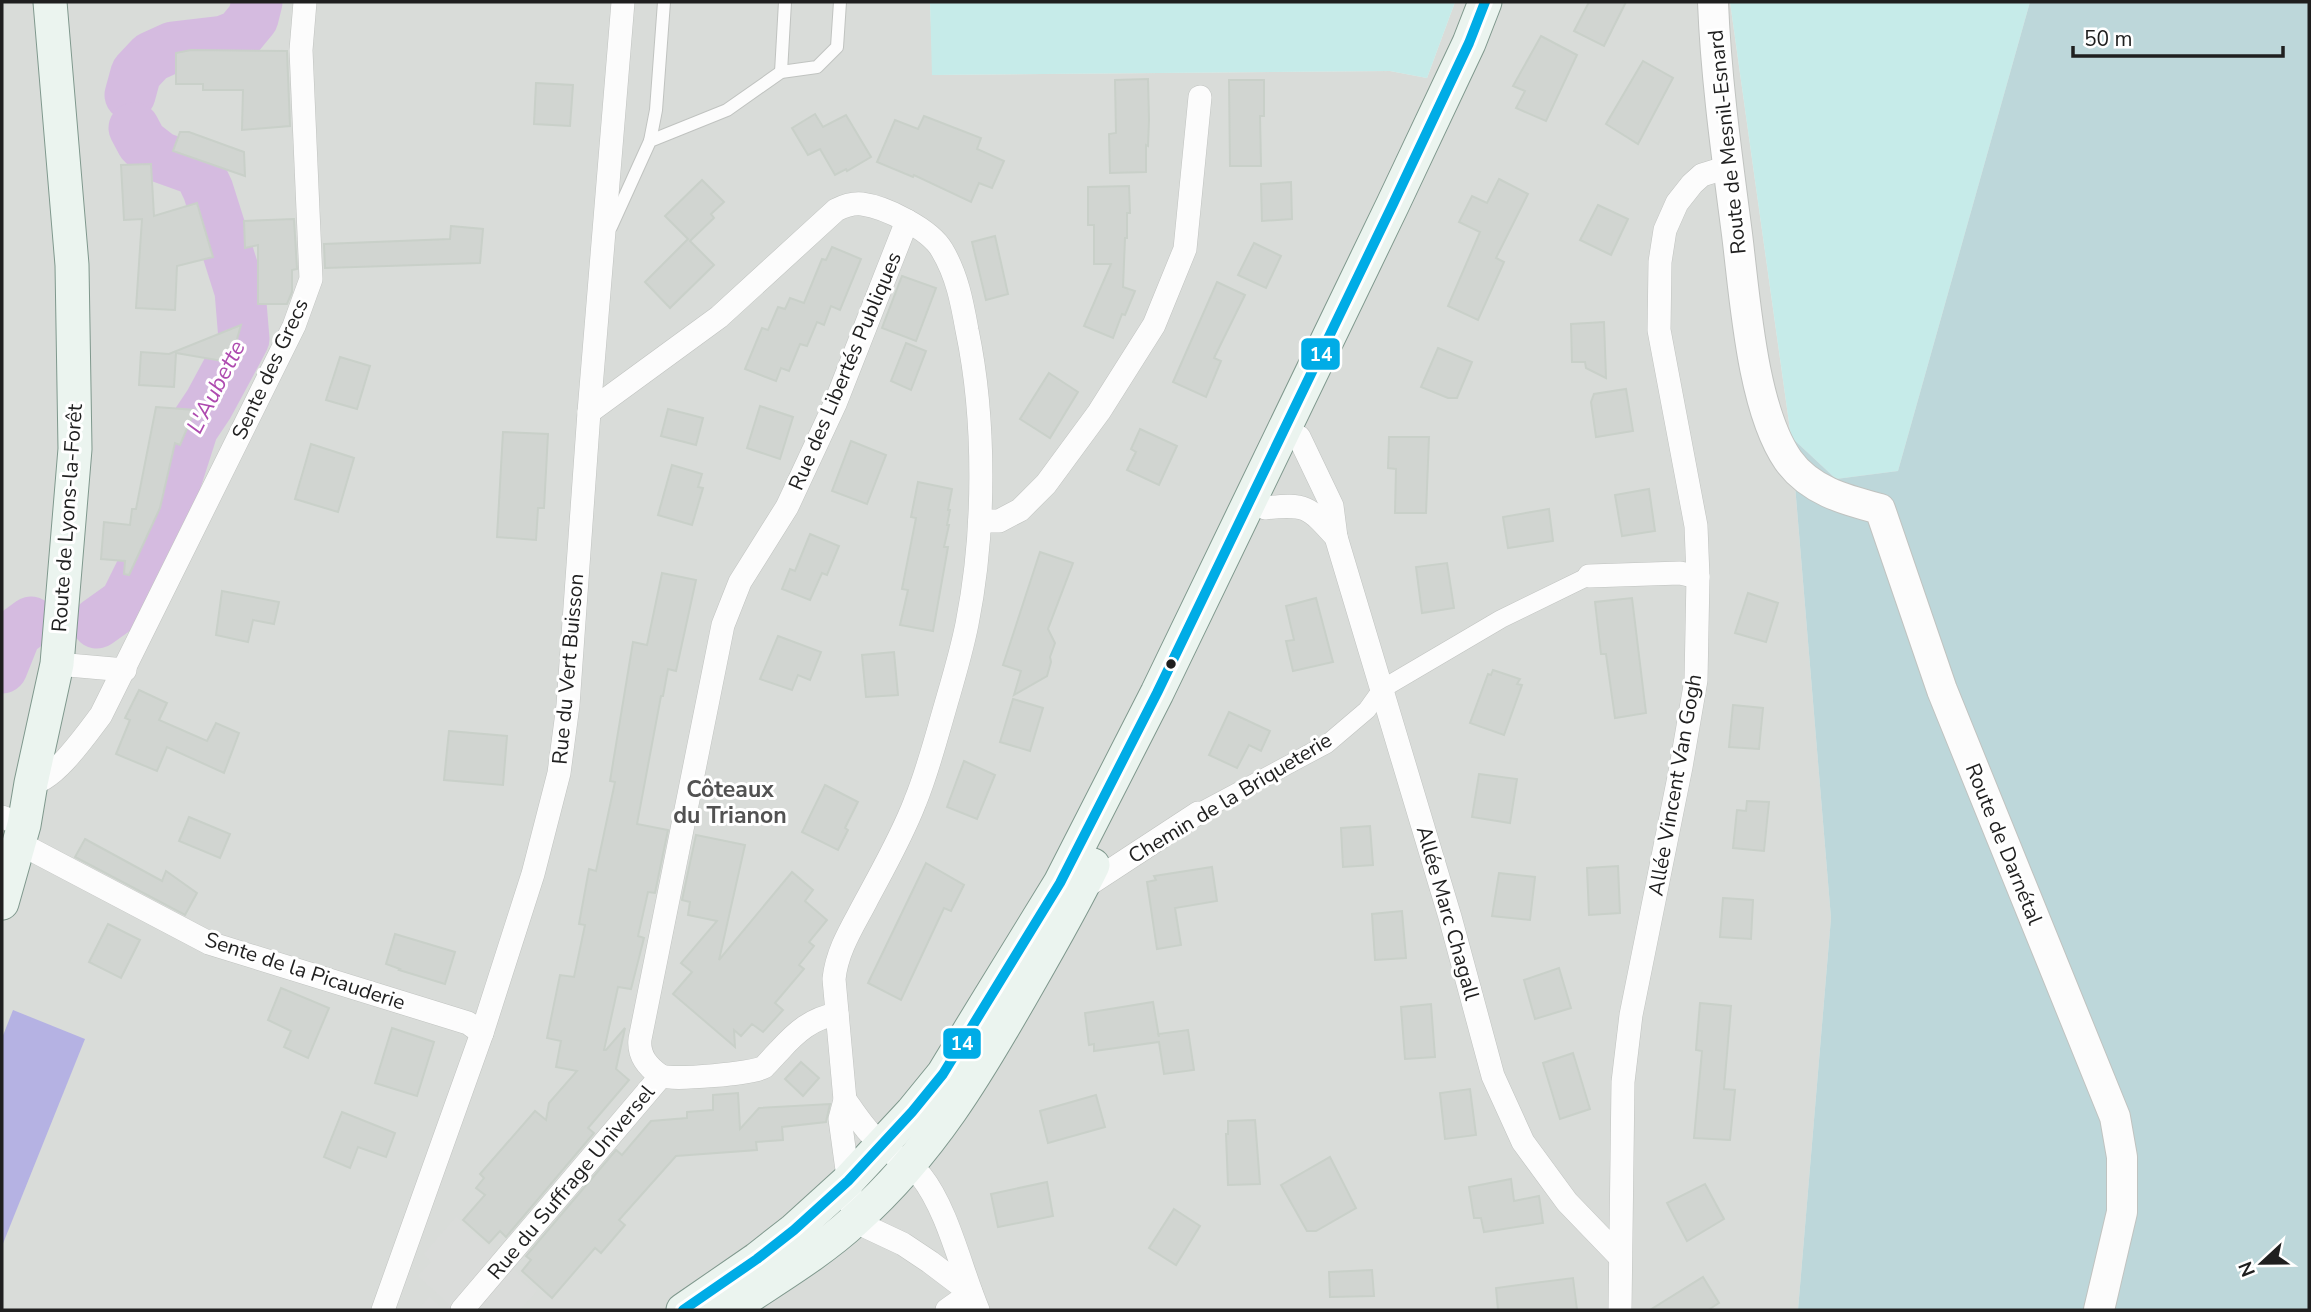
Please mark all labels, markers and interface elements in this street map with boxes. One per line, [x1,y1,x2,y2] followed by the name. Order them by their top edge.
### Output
[2073,14,2283,58] scale bar
[2084,25,2133,53] text: 50 m
[1701,28,1753,256] street label: Route de Mesnil-Esnard
[782,247,908,495] street label: Rue des Libertés Publiques
[225,294,315,444] street label: Sente des Grecs
[179,335,253,439] water label: L'Aubette
[1300,337,1341,371] line badge: 14
[1310,342,1332,368] text: 14
[45,402,89,633] street label: Route de Lyons-la-Forêt
[546,572,590,766] street label: Rue du Vert Buisson
[1164,657,1178,671] unlabelled marker
[1642,672,1708,898] street label: Allée Vincent Van Gogh
[1123,726,1337,870] street label: Chemin de la Briqueterie
[1959,759,2049,930] street label: Route de Darnétal
[673,774,787,831] district label: Côteaux du Trianon
[1410,823,1486,1004] street label: Allée Marc Chagall
[201,925,409,1017] street label: Sente de la Picauderie
[942,1027,982,1060] line badge: 14
[951,1031,973,1057] text: 14
[481,1078,661,1285] street label: Rue du Suffrage Universel
[2227,1228,2297,1298] north arrow
[2232,1258,2262,1280] text: N

